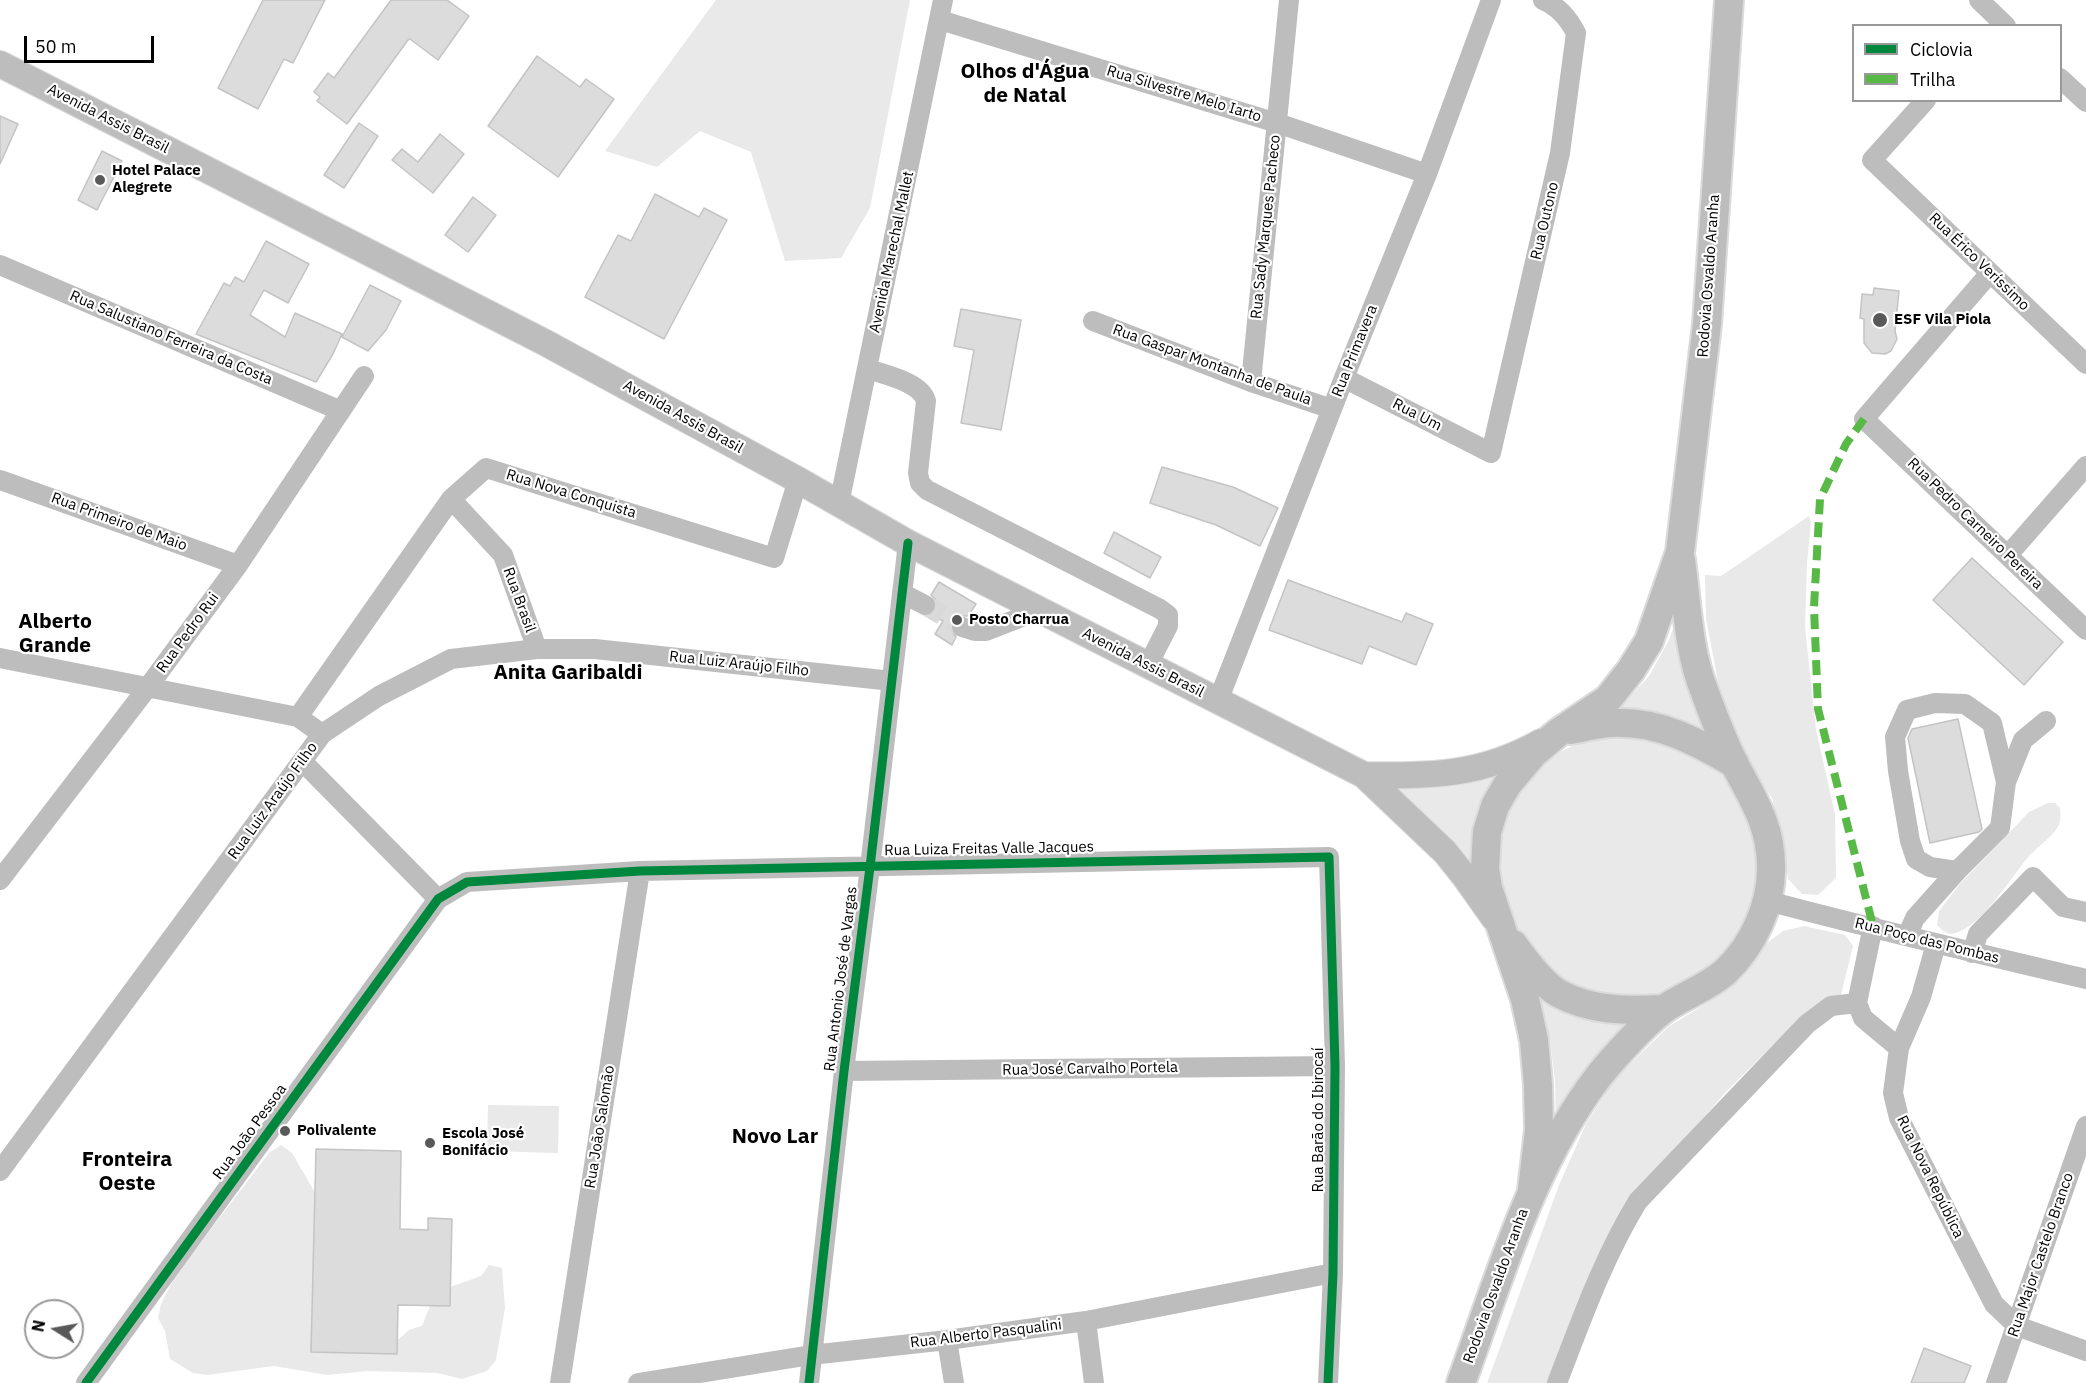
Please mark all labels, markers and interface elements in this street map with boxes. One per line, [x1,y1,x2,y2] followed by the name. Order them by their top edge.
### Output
[27,24,158,62] scale bar
[1852,24,2062,102] legend
[35,35,77,58] text: 50 m
[1910,38,1973,61] text: Ciclovia
[961,59,1089,109] district label: Olhos d'Água de Natal
[1104,62,1264,126] street label: Rua Silvestre Melo Iarto
[1910,68,1955,91] text: Trilha
[44,80,172,158] street label: Avenida Assis Brasil
[1247,134,1285,320] street label: Rua Sady Marques Pacheco
[112,162,201,197] place label: Hotel Palace Alegrete
[866,170,918,334] street label: Avenida Marechal Mallet
[93,173,107,187] marker: Hotel Palace Alegrete
[1527,180,1563,262] street label: Rua Outono
[1694,194,1724,358] street label: Rodovia Osvaldo Aranha
[1925,209,2033,315] street label: Rua Érico Veríssimo
[67,287,275,389] street label: Rua Salustiano Ferreira da Costa
[1328,302,1382,400] street label: Rua Primavera
[1871,311,1889,329] marker: ESF Vila Piola
[1894,311,1991,329] place label: ESF Vila Piola
[1110,321,1314,409] street label: Rua Gaspar Montanha de Paula
[620,377,746,457] street label: Avenida Assis Brasil
[1389,395,1445,435] street label: Rua Um
[1904,455,2046,593] street label: Rua Pedro Carneiro Pereira
[504,466,638,522] street label: Rua Nova Conquista
[49,489,189,555] street label: Rua Primeiro de Maio
[499,565,539,635] street label: Rua Brasil
[153,589,223,677] street label: Rua Pedro Rui
[18,609,92,659] district label: Alberto Grande
[969,611,1069,629] place label: Posto Charrua
[950,613,964,627] marker: Posto Charrua
[1079,624,1207,702] street label: Avenida Assis Brasil
[668,648,810,680] street label: Rua Luiz Araújo Filho
[493,660,643,686] district label: Anita Garibaldi
[225,739,321,863] street label: Rua Luiz Araújo Filho
[884,838,1094,860] street label: Rua Luiza Freitas Valle Jacques
[821,885,861,1073] street label: Rua Antonio José de Vargas
[1853,914,2001,968] street label: Rua Poço das Pombas
[1310,1047,1328,1193] street label: Rua Barão do Ibirocaí
[1002,1058,1178,1080] street label: Rua José Carvalho Portela
[581,1064,619,1190] street label: Rua João Salomão
[209,1081,291,1183] street label: Rua João Pessoa
[1892,1113,1968,1241] street label: Rua Nova República
[297,1122,376,1140] place label: Polivalente
[278,1124,292,1138] marker: Polivalente
[732,1124,818,1150] district label: Novo Lar
[442,1125,524,1160] place label: Escola José Bonifácio
[423,1136,437,1150] marker: Escola José Bonifácio
[82,1147,172,1197] district label: Fronteira Oeste
[2004,1170,2078,1340] street label: Rua Major Castelo Branco
[1460,1206,1532,1366] street label: Rodovia Osvaldo Aranha
[24,1299,84,1359] north arrow
[909,1316,1063,1352] street label: Rua Alberto Pasqualini
[27,1318,49,1334] text: N

